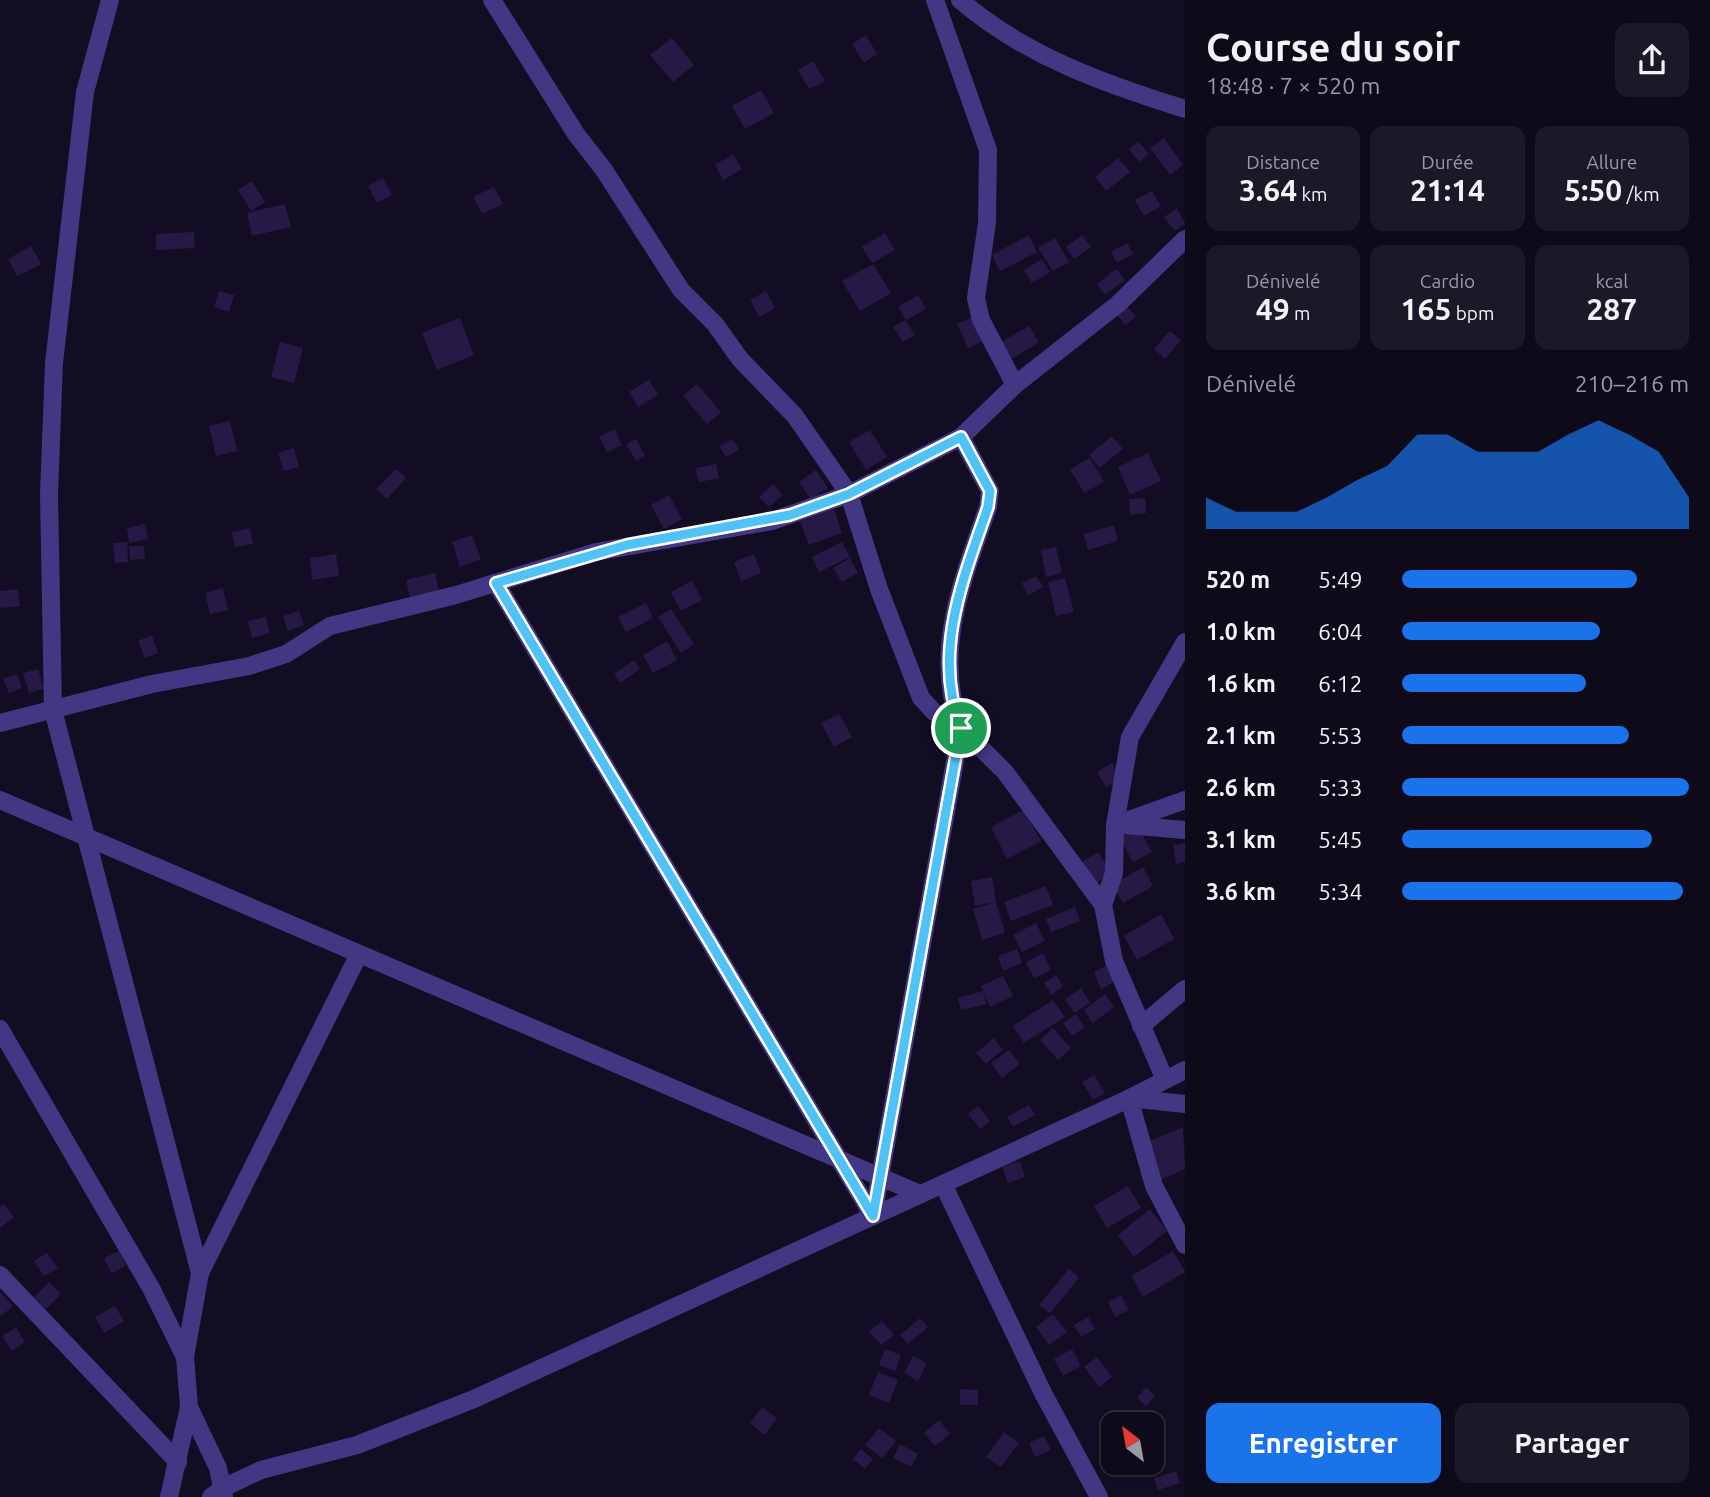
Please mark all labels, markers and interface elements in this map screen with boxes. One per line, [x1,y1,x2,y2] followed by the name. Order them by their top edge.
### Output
[1615,23,1689,97] button: share
[1206,26,1460,68] text: Course du soir
[1206,73,1380,98] text: 18:48 · 7 × 520 m
[1246,151,1320,173] text: Distance
[1421,151,1474,173] text: Durée
[1586,151,1637,173] text: Allure
[1239,173,1297,207] text: 3.64
[1410,173,1485,207] text: 21:14
[1564,173,1622,207] text: 5:50
[1297,183,1327,205] text: km
[1622,183,1660,205] text: /km
[1246,270,1320,292] text: Dénivelé
[1420,270,1475,292] text: Cardio
[1595,270,1628,292] text: kcal
[1256,292,1290,326] text: 49
[1401,292,1451,326] text: 165
[1586,292,1637,326] text: 287
[1290,302,1310,324] text: m
[1451,302,1494,324] text: bpm
[1206,371,1296,396] text: Dénivelé
[1575,371,1689,396] text: 210–216 m
[1206,567,1270,592] text: 520 m
[1318,567,1363,592] text: 5:49
[1206,619,1276,644] text: 1.0 km
[1318,619,1363,644] text: 6:04
[1206,671,1276,696] text: 1.6 km
[1318,671,1363,696] text: 6:12
[931,698,991,758] pin
[942,709,980,747] icon: arrive
[1206,723,1276,748] text: 2.1 km
[1318,723,1363,748] text: 5:53
[1206,775,1276,800] text: 2.6 km
[1318,775,1363,800] text: 5:33
[1206,827,1276,852] text: 3.1 km
[1318,827,1363,852] text: 5:45
[1206,879,1276,904] text: 3.6 km
[1318,879,1363,904] text: 5:34
[1206,1403,1441,1483] button: Enregistrer
[1455,1403,1689,1483] button: Partager
[1101,1412,1164,1475] north arrow
[1101,1412,1164,1475] map controls

